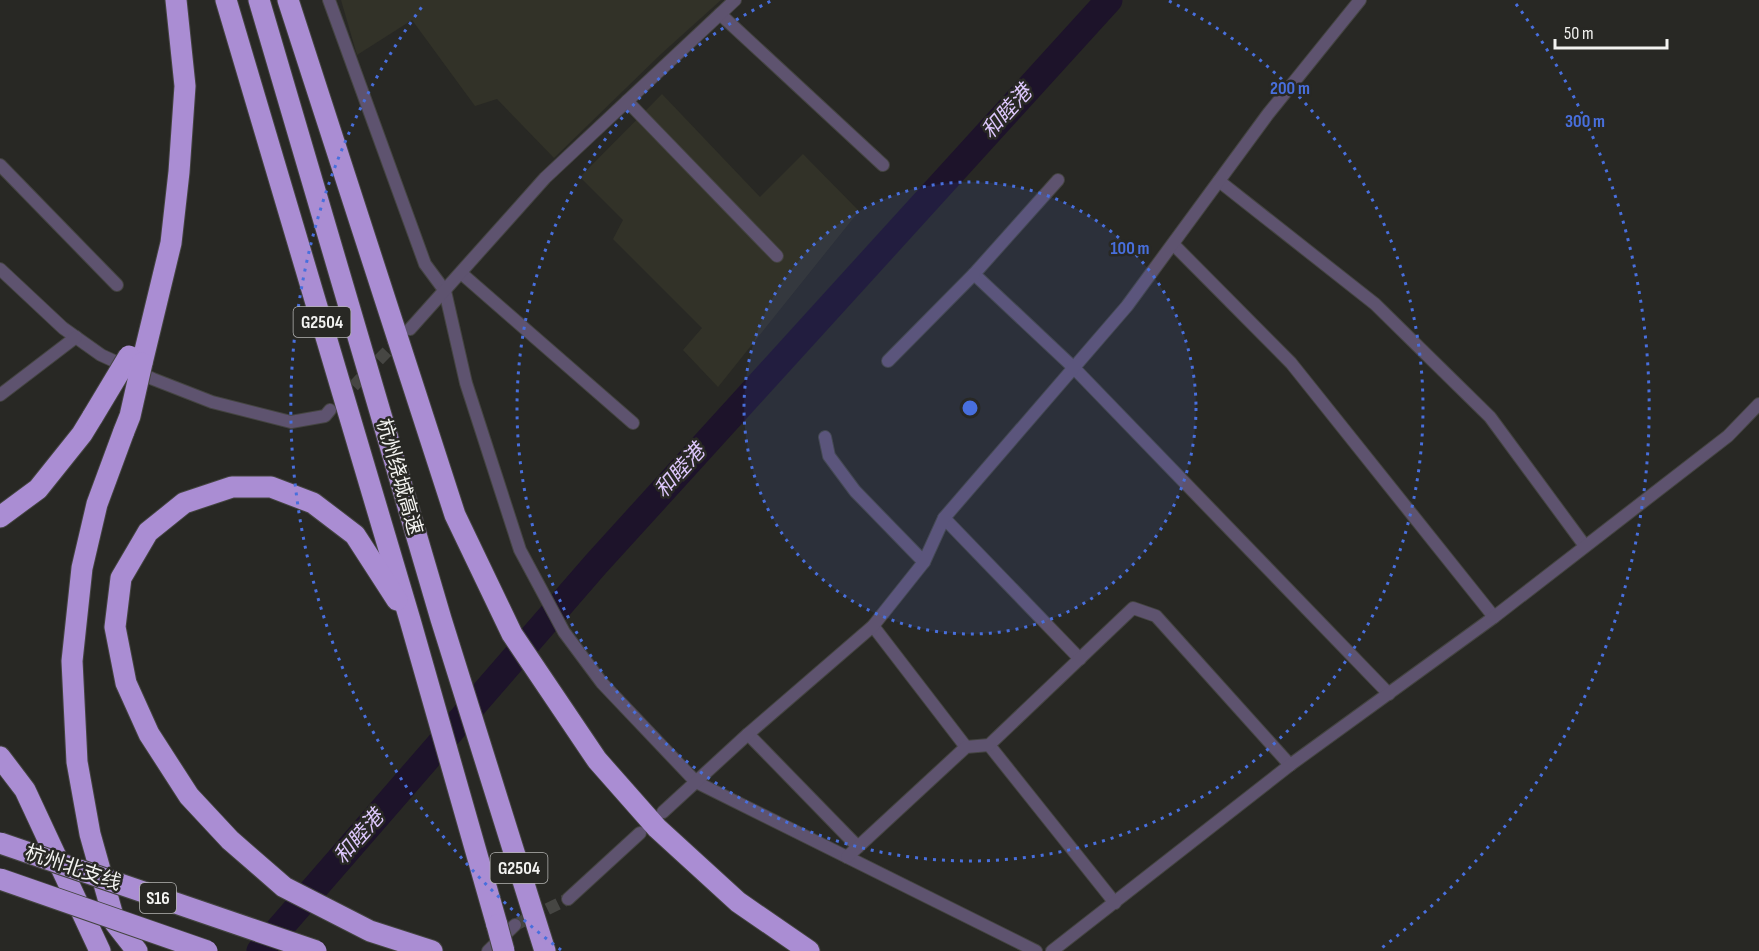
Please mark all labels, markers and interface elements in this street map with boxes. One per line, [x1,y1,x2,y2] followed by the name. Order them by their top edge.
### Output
[1555,12,1668,50] scale bar
[1564,23,1594,44] text: 50 m
[977,78,1039,144] water label: 和睦港
[1270,78,1310,99] text: 200 m
[1565,111,1605,132] text: 300 m
[1111,238,1150,259] text: 100 m
[294,307,350,337] road number: G2504
[960,398,980,418] centre of rings
[371,416,427,538] street label: 杭州绕城高速
[650,437,712,503] water label: 和睦港
[329,803,391,869] water label: 和睦港
[22,840,124,896] street label: 杭州北支线
[490,853,548,883] road number: G2504
[140,883,176,913] road number: S16

